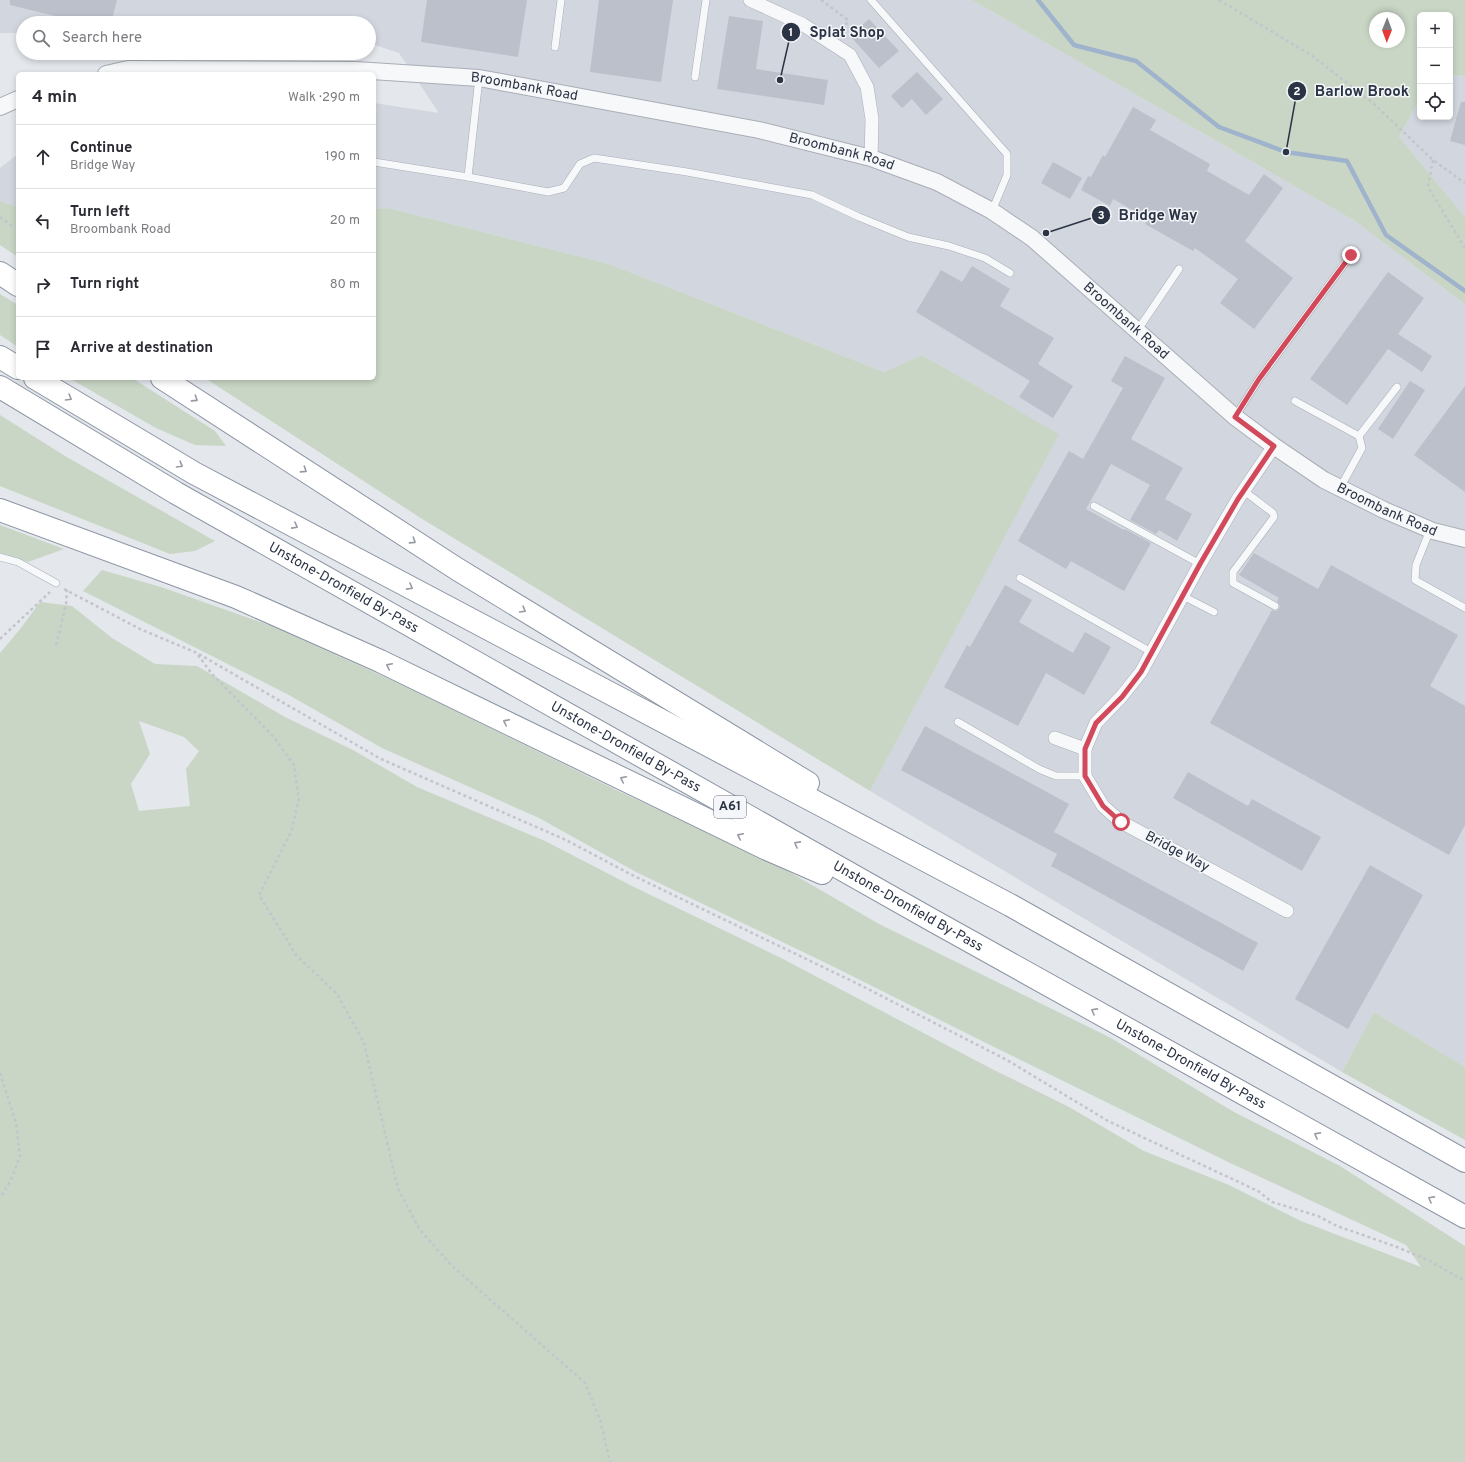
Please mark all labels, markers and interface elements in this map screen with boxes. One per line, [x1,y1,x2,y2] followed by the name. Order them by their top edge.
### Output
[1369,12,1405,48] north arrow
[1417,12,1453,120] map controls
[1417,12,1453,48] button: +
[16,16,376,60] search box
[781,18,892,45] callout: Splat Shop
[809,24,885,43] text: Splat Shop
[789,25,793,41] text: 1
[30,27,52,49] icon: search
[62,29,142,48] text: Search here
[1417,48,1453,84] button: −
[470,69,579,105] street label: Broombank Road
[1287,77,1417,104] callout: Barlow Brook
[1315,83,1409,102] text: Barlow Brook
[1293,84,1301,100] text: 2
[1417,84,1453,120] button: locate
[32,87,77,109] text: 4 min
[288,90,360,106] text: Walk · 290 m
[787,129,897,174] street label: Broombank Road
[70,139,132,158] text: Continue
[32,146,54,168] icon: ahead
[325,149,360,165] text: 190 m
[70,158,135,174] text: Bridge Way
[1091,202,1206,229] callout: Bridge Way
[70,203,130,222] text: Turn left
[1119,207,1198,226] text: Bridge Way
[1097,208,1105,224] text: 3
[32,210,54,232] icon: left
[330,213,360,229] text: 20 m
[70,222,171,238] text: Broombank Road
[1342,246,1360,264] route end
[32,274,54,296] icon: right
[70,275,139,294] text: Turn right
[330,277,360,293] text: 80 m
[1080,279,1172,363] street label: Broombank Road
[32,338,54,360] icon: arrive
[70,339,213,358] text: Arrive at destination
[65,393,72,401] one-way arrow
[191,394,198,402] one-way arrow
[176,460,183,467] one-way arrow
[300,465,307,473] one-way arrow
[1334,479,1440,540] street label: Broombank Road
[291,522,298,529] one-way arrow
[409,536,416,544] one-way arrow
[266,539,422,637] street label: Unstone-Dronfield By-Pass
[405,582,413,590] one-way arrow
[519,605,526,612] one-way arrow
[386,663,394,670] one-way arrow
[548,698,704,796] street label: Unstone-Dronfield By-Pass
[503,719,511,727] one-way arrow
[620,776,628,784] one-way arrow
[714,796,746,818] road number: A61
[1112,813,1130,831] route start
[1142,828,1212,876] street label: Bridge Way
[737,833,744,841] one-way arrow
[794,842,801,849] one-way arrow
[830,857,986,955] street label: Unstone-Dronfield By-Pass
[1091,1008,1098,1015] one-way arrow
[1112,1016,1269,1113] street label: Unstone-Dronfield By-Pass
[1314,1133,1321,1140] one-way arrow
[1428,1196,1435,1203] one-way arrow

